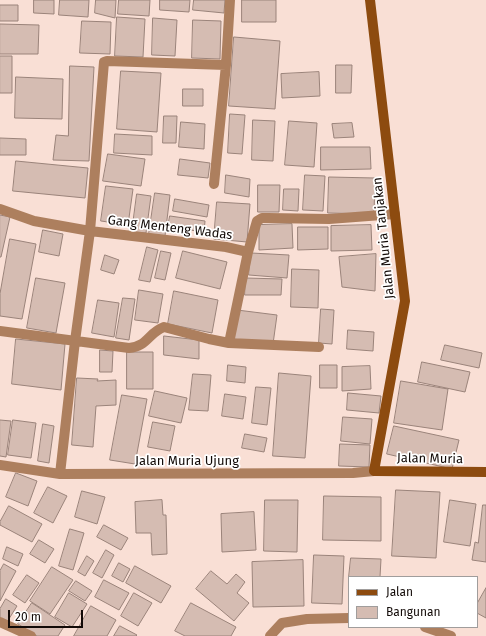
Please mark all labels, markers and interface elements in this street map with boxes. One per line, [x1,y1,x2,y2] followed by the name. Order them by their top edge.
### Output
[370,176,398,300] street label: Jalan Muria Tanjakan
[107,213,233,243] street label: Gang Menteng Wadas
[397,451,463,467] street label: Jalan Muria
[135,453,239,469] street label: Jalan Muria Ujung
[348,576,478,628] legend
[386,585,413,599] text: Jalan
[10,602,85,628] scale bar
[386,605,441,619] text: Bangunan
[15,610,41,624] text: 20 m

